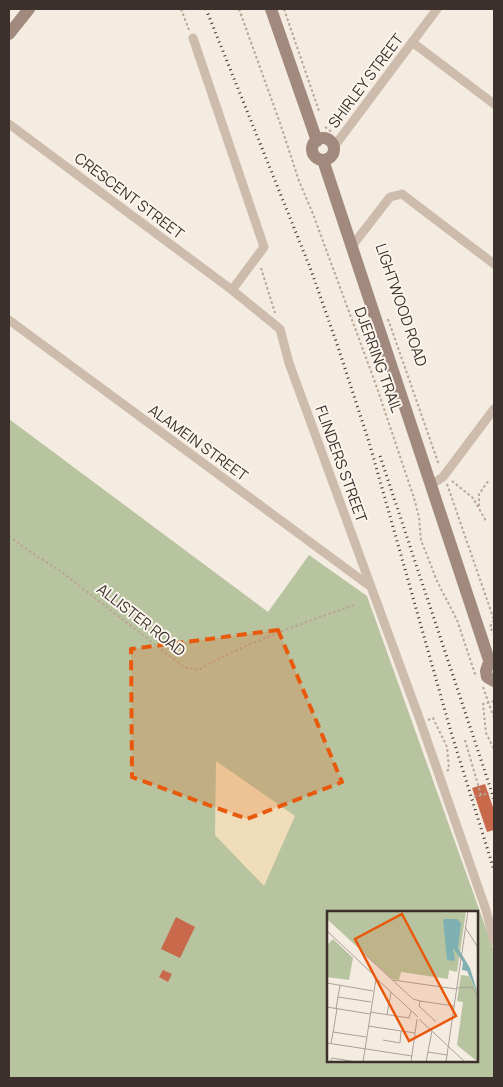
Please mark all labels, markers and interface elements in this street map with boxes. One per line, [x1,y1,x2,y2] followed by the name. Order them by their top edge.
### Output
[323,29,408,132] street label: SHIRLEY STREET
[70,147,189,244] street label: CRESCENT STREET
[371,240,432,369] street label: LIGHTWOOD ROAD
[350,304,407,416] street label: DJERRING TRAIL
[144,399,252,486] street label: ALAMEIN STREET
[311,402,372,525] street label: FLINDERS STREET
[93,578,190,661] street label: ALLISTER ROAD
[327,911,478,1062] inset map

